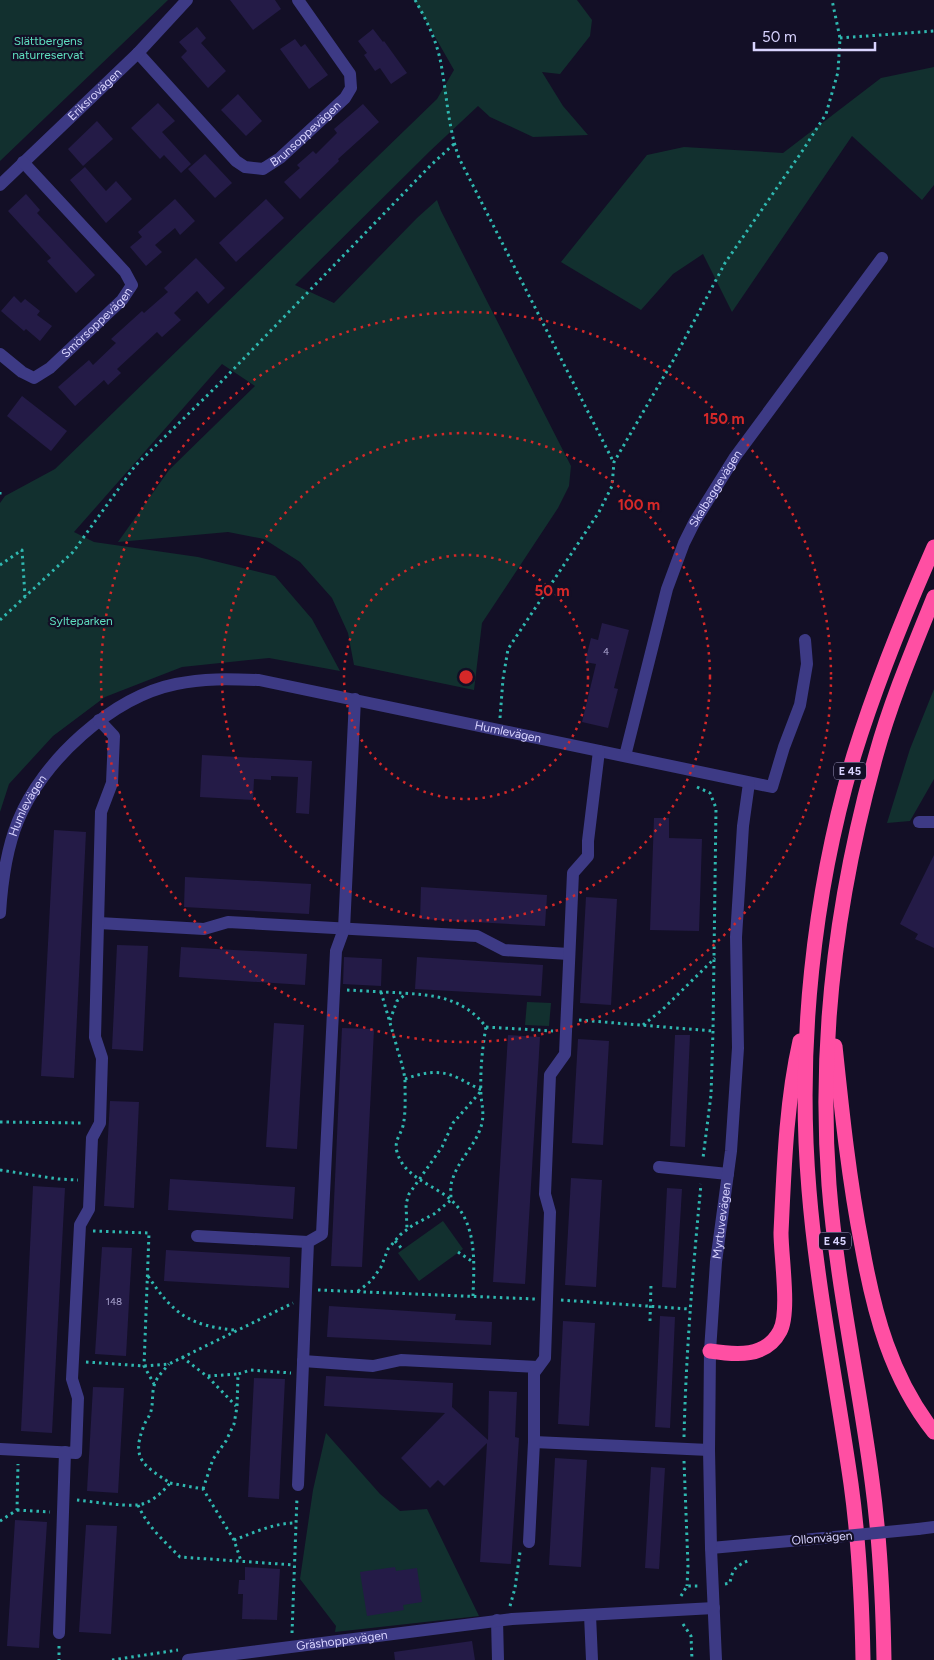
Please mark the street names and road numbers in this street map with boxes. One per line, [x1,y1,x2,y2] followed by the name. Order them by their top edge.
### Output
[65,65,125,123] street label: Eriksrovägen
[268,98,344,169] street label: Brunsoppevägen
[58,285,135,361] street label: Smörsoppevägen
[686,447,745,529] street label: Skalbaggevägen
[473,718,543,746] street label: Humlevägen
[834,762,866,779] road number: E 45
[6,772,49,838] street label: Humlevägen
[709,1181,734,1260] street label: Myrtuvevägen
[819,1232,851,1250] road number: E 45
[791,1528,853,1548] street label: Ollonvägen
[295,1628,388,1653] street label: Gräshoppevägen

